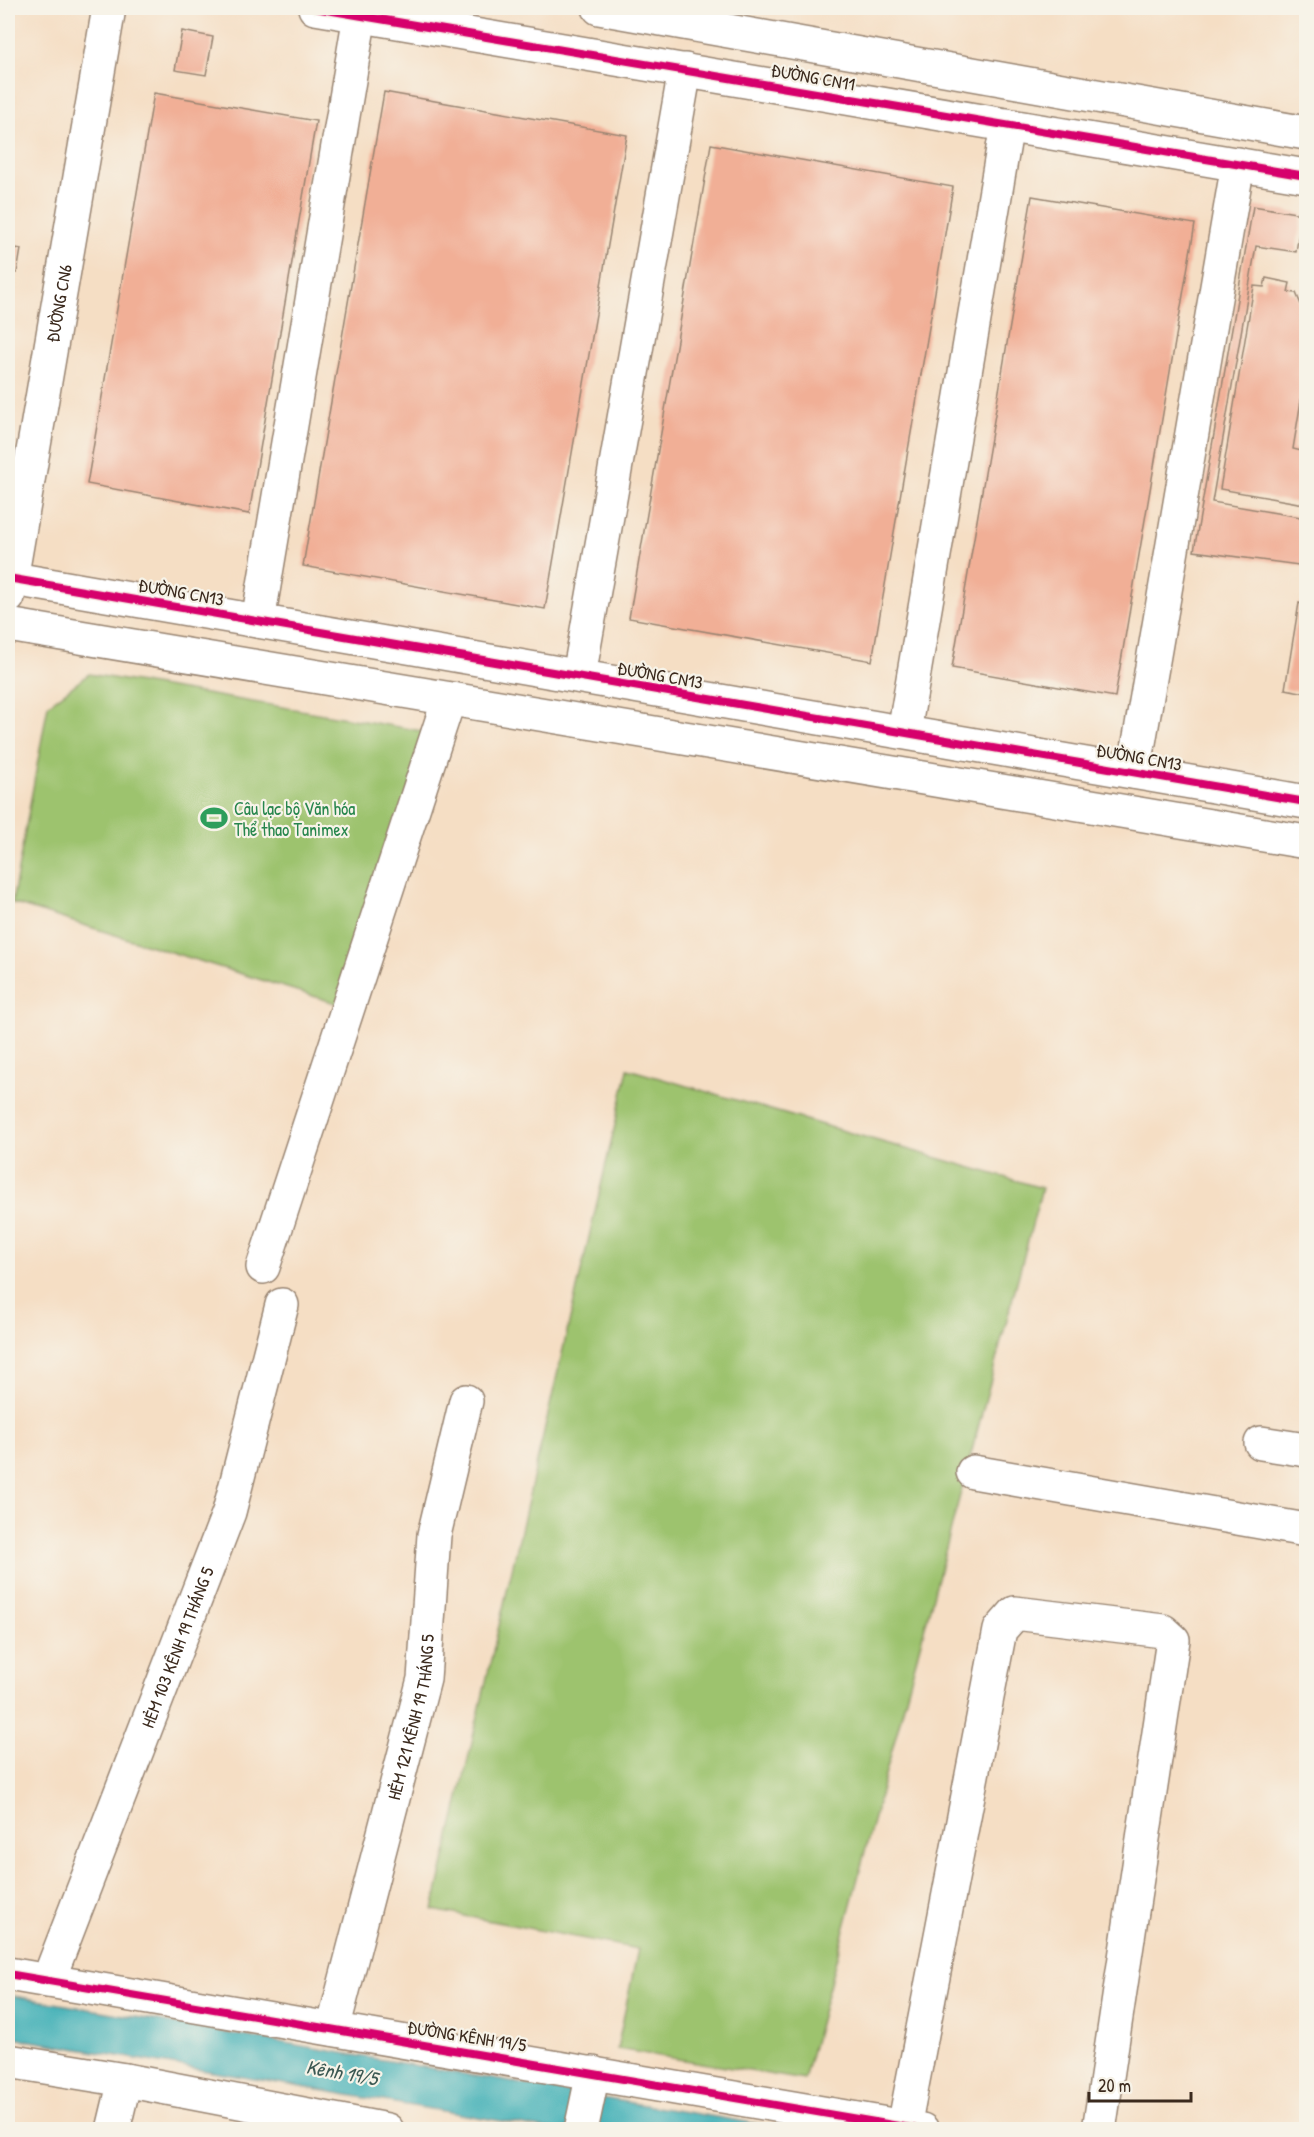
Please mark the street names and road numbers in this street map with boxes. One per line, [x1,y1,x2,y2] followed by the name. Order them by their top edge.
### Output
[769,57,857,97] street label: ĐƯỜNG CN11
[39,262,77,344] street label: ĐƯỜNG CN6
[136,572,226,612] street label: ĐƯỜNG CN13
[615,655,705,695] street label: ĐƯỜNG CN13
[1094,737,1184,777] street label: ĐƯỜNG CN13
[135,1563,219,1731] street label: HẺM 103 KÊNH 19 THÁNG 5
[381,1633,440,1802] street label: HẺM 121 KÊNH 19 THÁNG 5
[406,2014,529,2058] street label: ĐƯỜNG KÊNH 19/5

